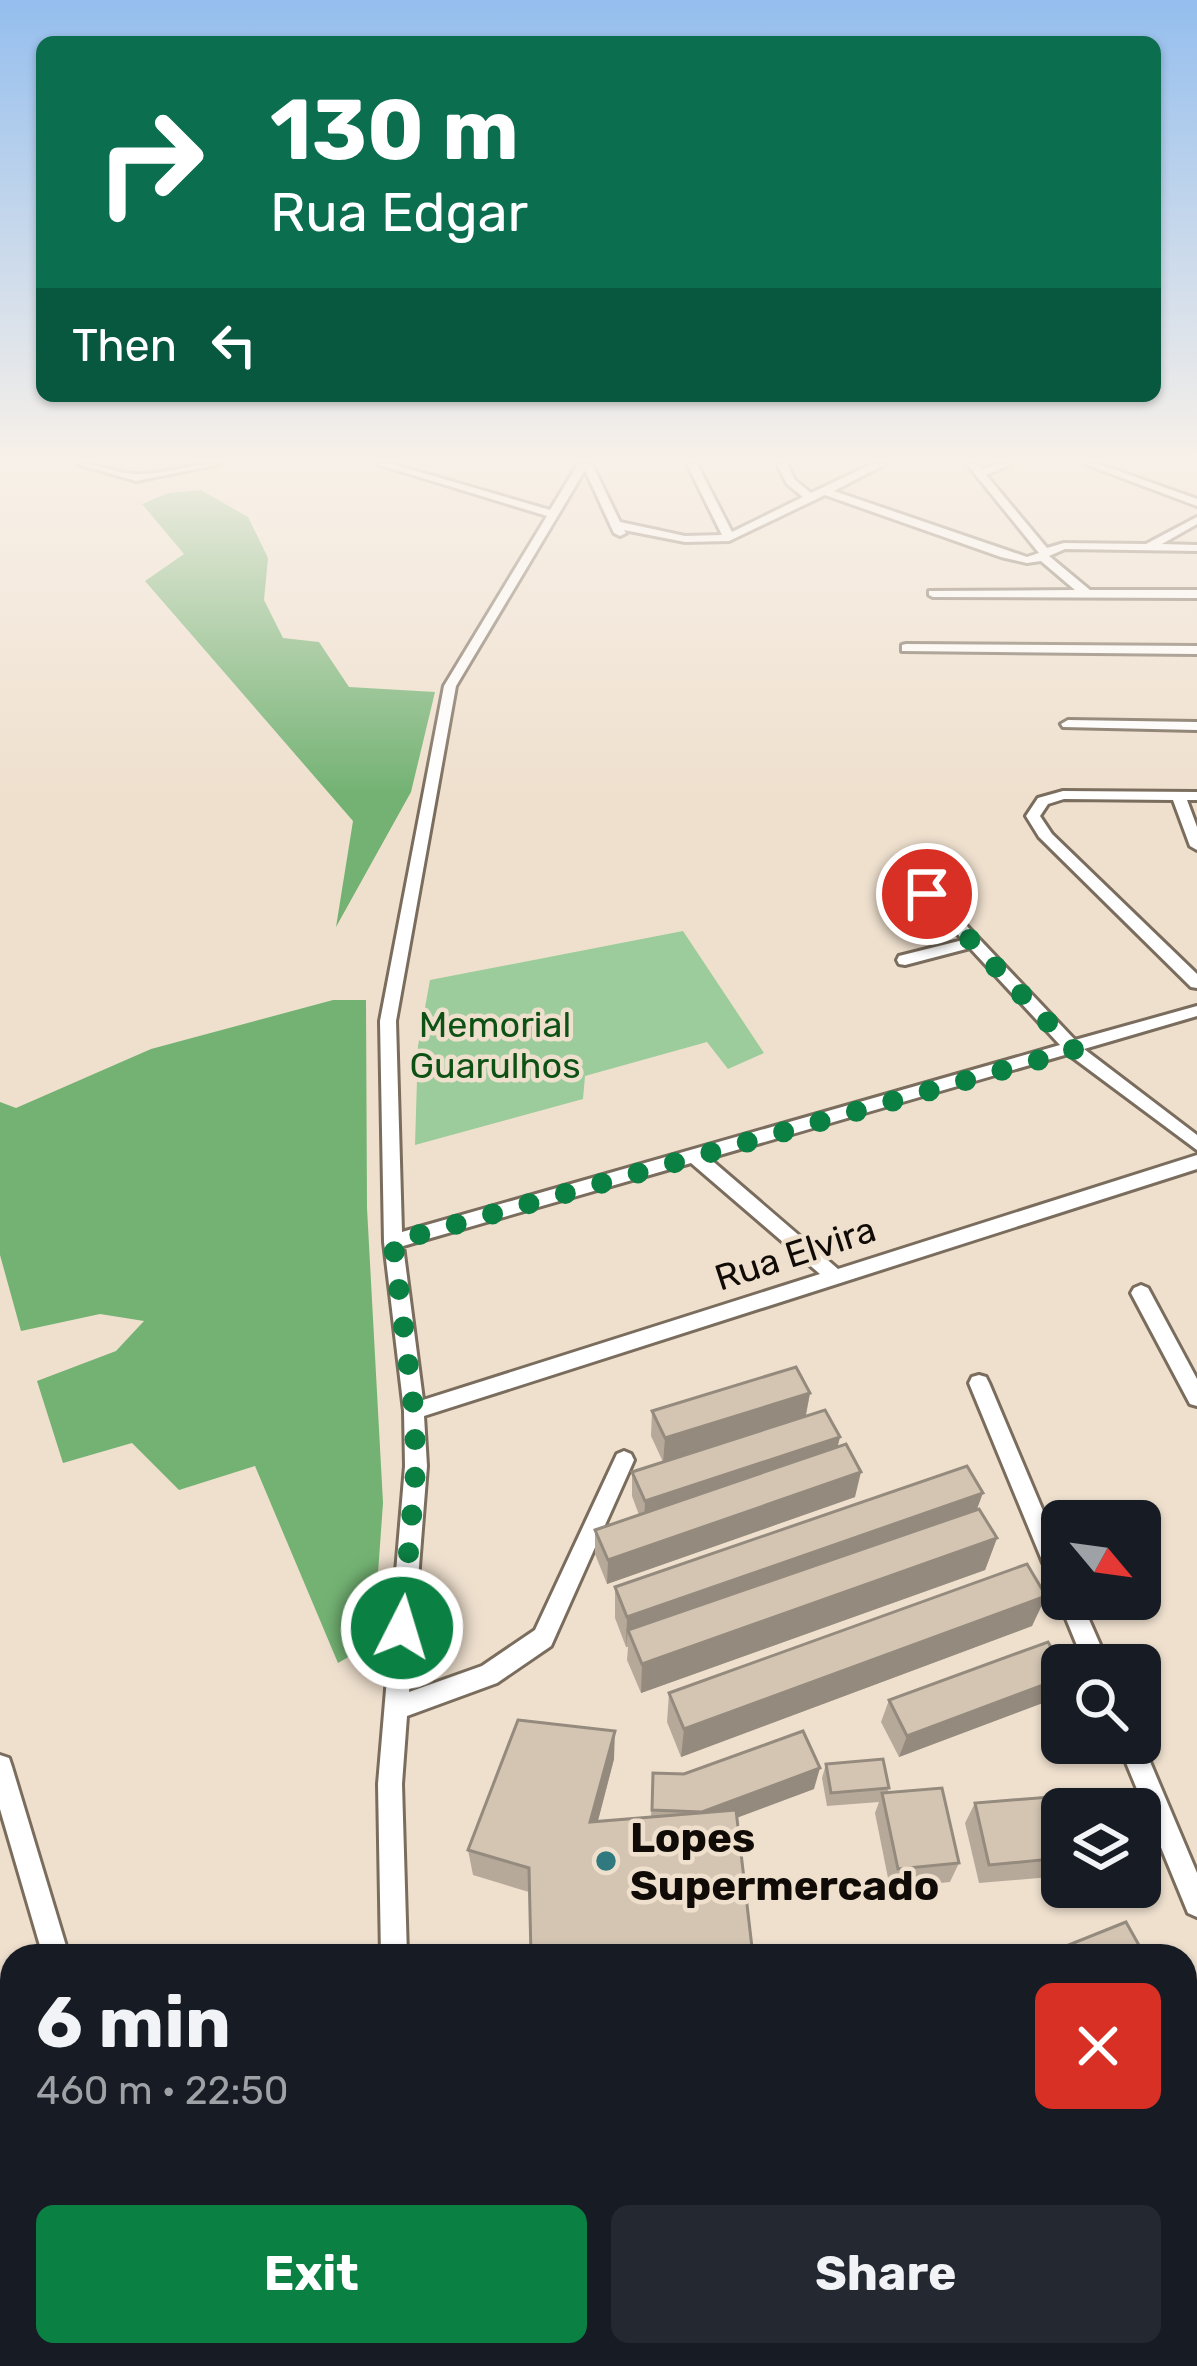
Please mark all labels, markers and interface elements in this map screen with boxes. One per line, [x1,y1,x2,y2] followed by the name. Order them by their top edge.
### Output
[270,80,519,180] text: 130 m
[72,84,228,240] icon: right
[270,181,528,245] text: Rua Edgar
[201,312,267,378] icon: left
[72,319,177,372] text: Then
[876,843,978,945] pin
[894,861,960,927] icon: arrive
[409,1003,581,1087] park label: Memorial Guarulhos
[709,1207,881,1300] street label: Rua Elvira
[1041,1500,1161,1620] north arrow
[1041,1500,1161,1908] map controls
[339,1565,465,1691] position arrow
[1041,1644,1161,1764] button: search
[1041,1788,1161,1908] button: layers
[630,1813,939,1911] place label: Lopes Supermercado
[593,1848,619,1874] marker: Lopes Supermercado
[36,1980,231,2065] text: 6 min
[1035,1983,1161,2109] button: close
[36,2068,288,2114] text: 460 m · 22:50
[36,2205,587,2343] button: Exit
[611,2205,1161,2343] button: Share

